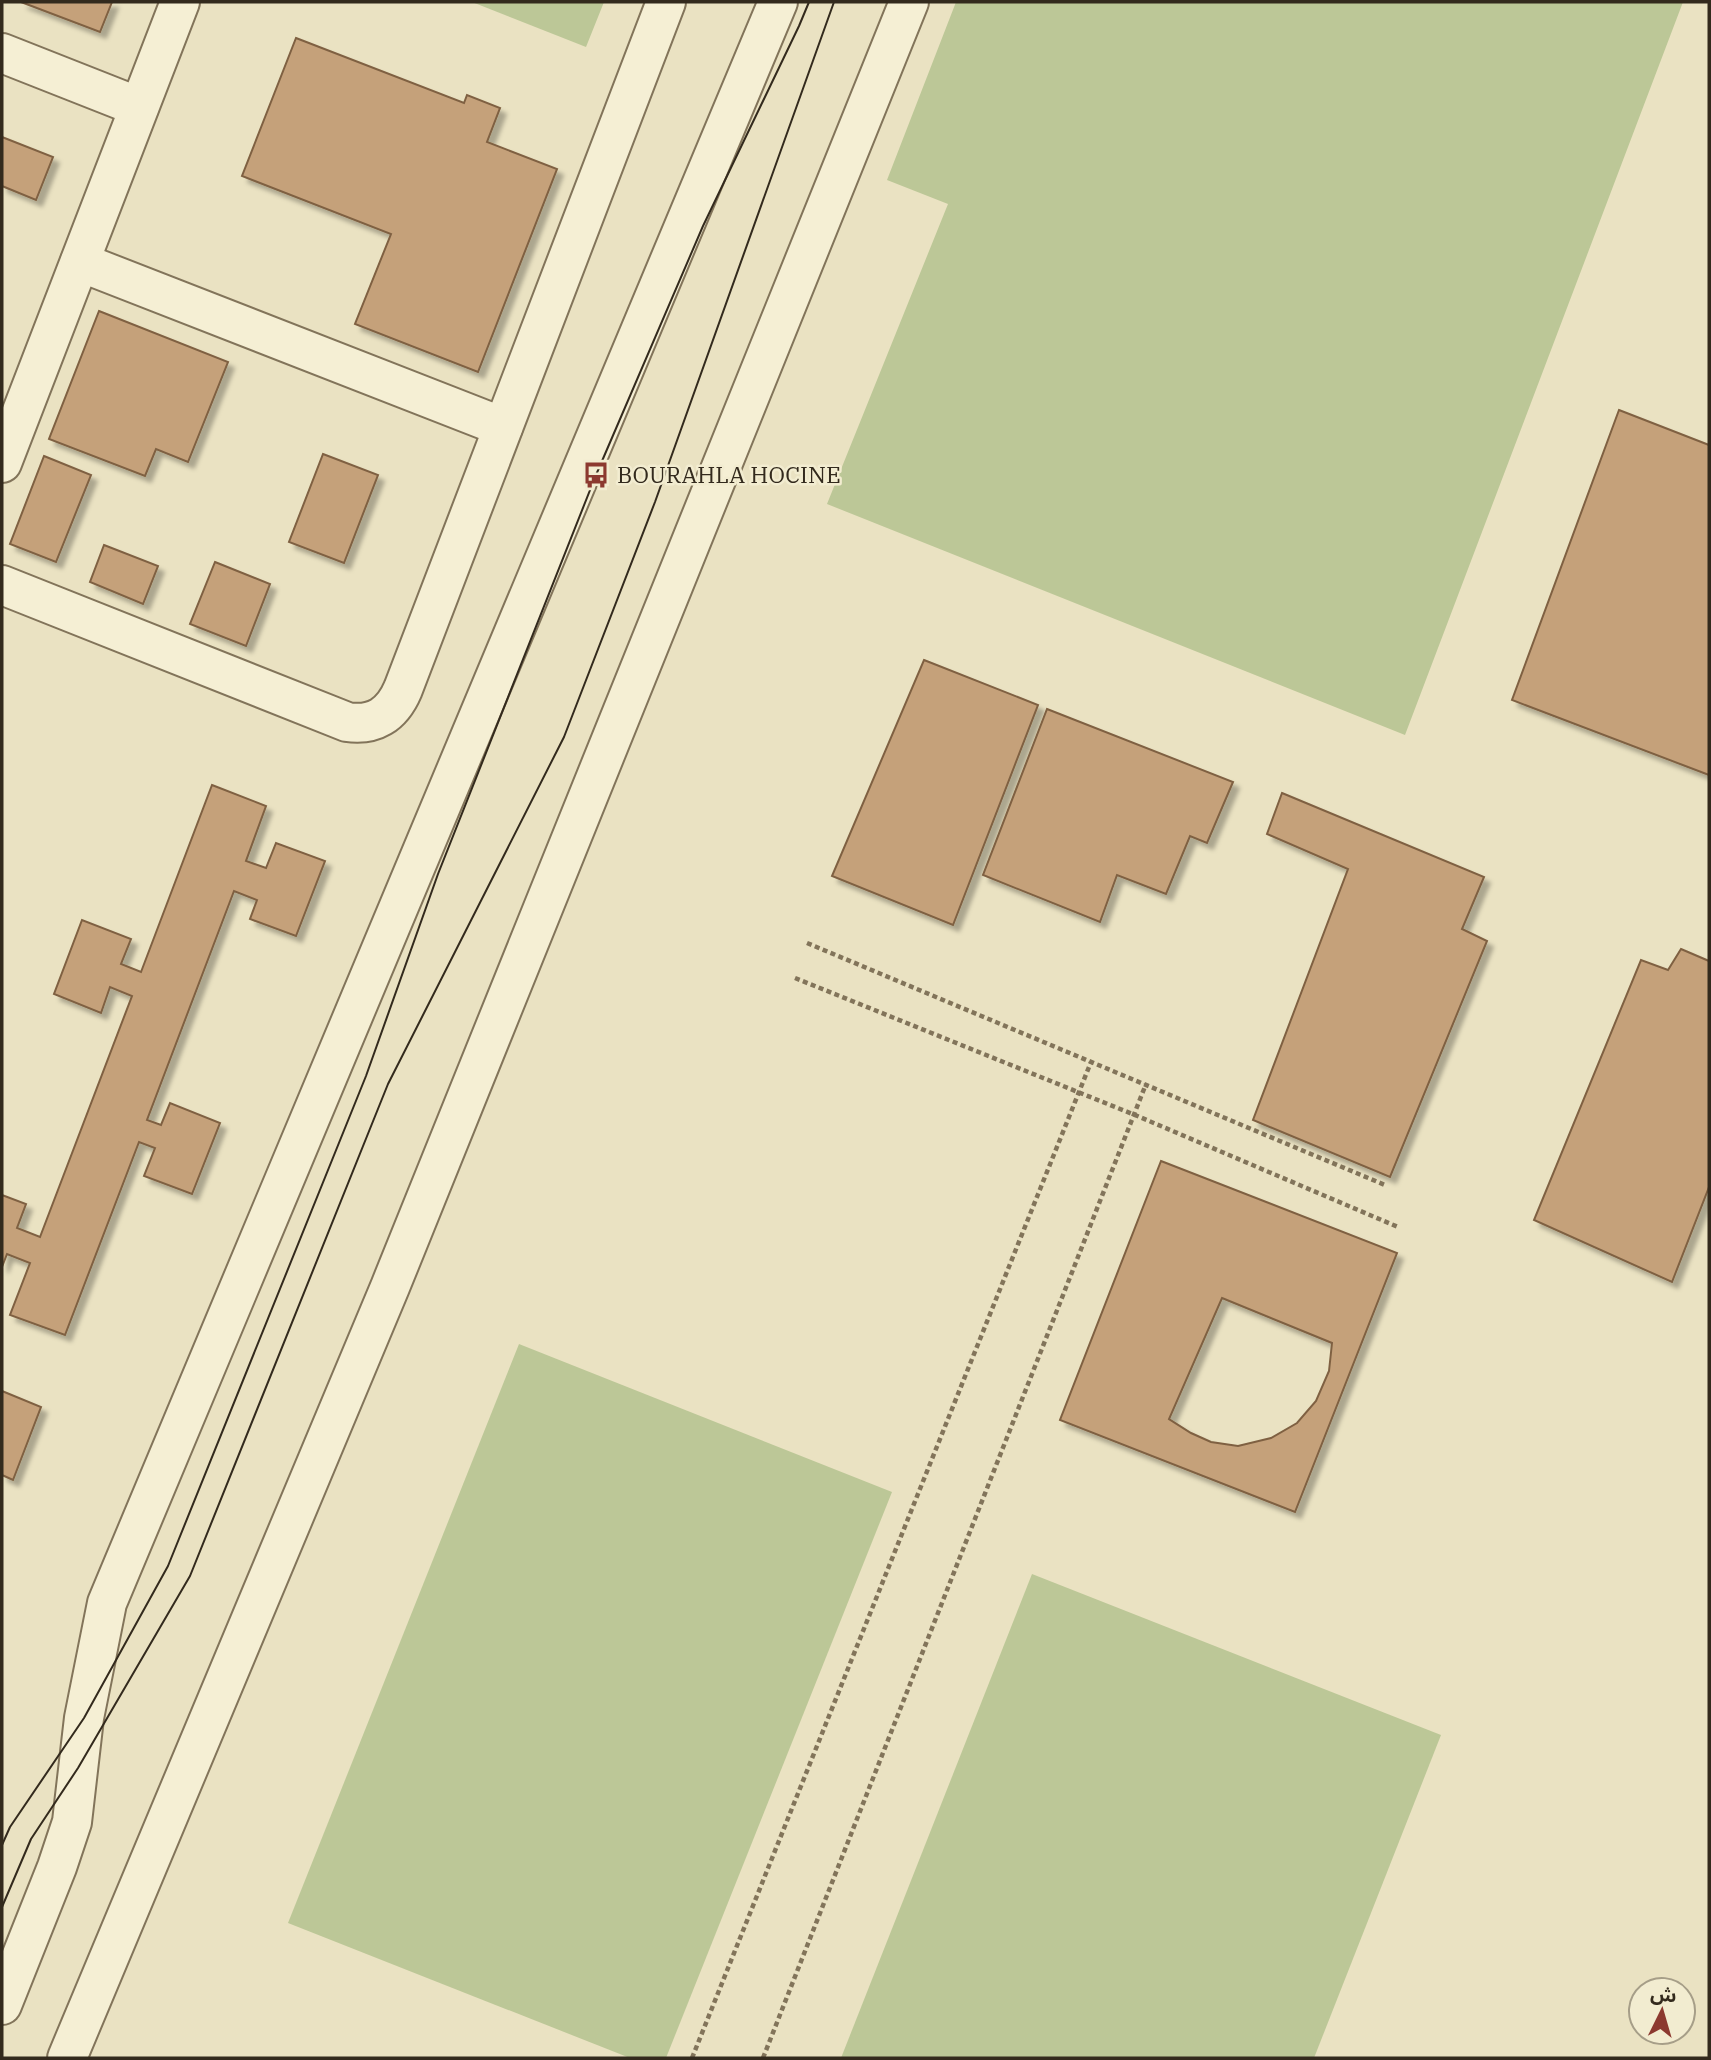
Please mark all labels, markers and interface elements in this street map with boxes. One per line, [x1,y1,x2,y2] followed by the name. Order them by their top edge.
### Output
[617,459,841,489] place label: BOURAHLA HOCINE
[581,460,611,490] bus stop icon: BOURAHLA HOCINE
[1627,1976,1697,2046] north arrow
[1649,1981,1677,2007] text: ش

